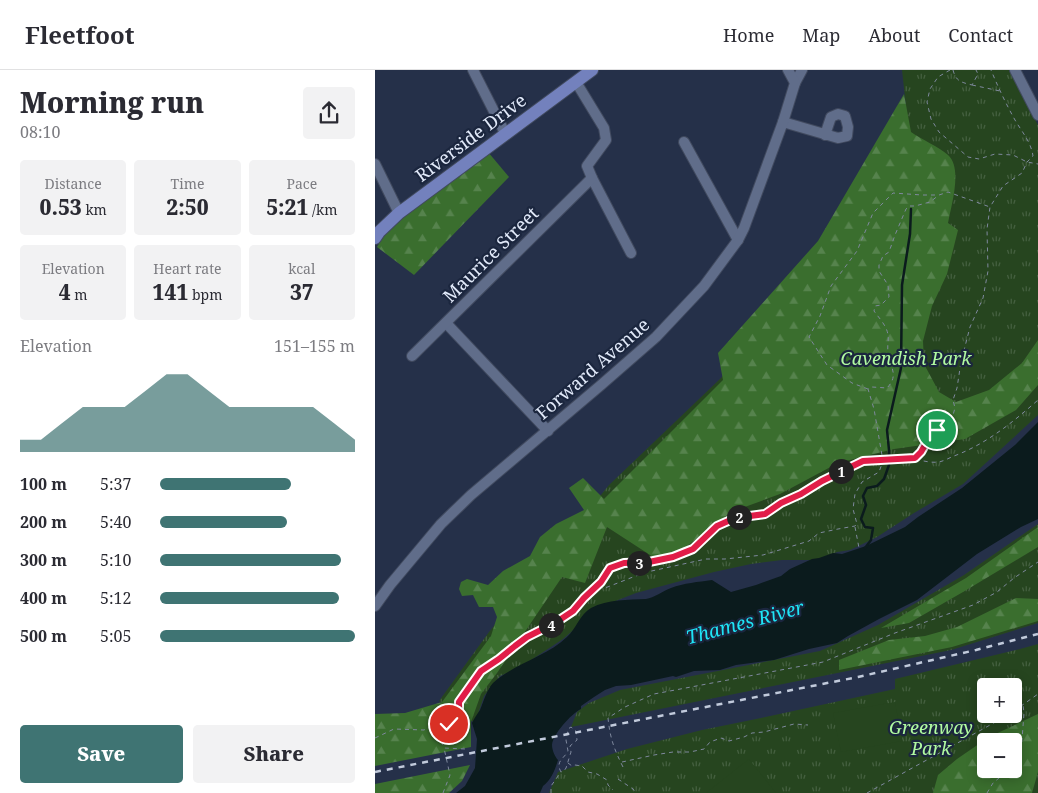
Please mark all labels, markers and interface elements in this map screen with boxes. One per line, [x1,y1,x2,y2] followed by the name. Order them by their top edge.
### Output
[25,18,135,51] text: Fleetfoot
[723,23,774,47] text: Home
[802,23,840,47] text: Map
[868,23,920,47] text: About
[948,23,1013,47] text: Contact
[20,83,204,121] text: Morning run
[303,87,355,139] button: share
[410,88,531,187] street label: Riverside Drive
[20,121,60,143] text: 08:10
[45,174,102,193] text: Distance
[171,174,204,193] text: Time
[286,174,317,193] text: Pace
[39,193,82,221] text: 0.53
[166,193,209,221] text: 2:50
[266,193,308,221] text: 5:21
[82,200,107,219] text: km
[308,200,338,219] text: /km
[437,201,543,307] street label: Maurice Street
[42,259,105,278] text: Elevation
[153,259,222,278] text: Heart rate
[288,259,315,278] text: kcal
[59,278,71,306] text: 4
[153,278,188,306] text: 141
[290,278,314,306] text: 37
[71,285,88,304] text: m
[188,285,222,304] text: bpm
[531,312,654,424] street label: Forward Avenue
[20,335,92,357] text: Elevation
[274,335,355,357] text: 151–155 m
[840,346,972,370] park label: Cavendish Park
[916,409,958,451] pin
[923,416,951,444] icon: arrive
[829,458,853,484] pin: 1
[838,462,845,481] text: 1
[20,473,67,495] text: 100 m
[100,473,131,495] text: 5:37
[727,504,751,530] pin: 2
[736,508,743,527] text: 2
[20,511,67,533] text: 200 m
[100,511,131,533] text: 5:40
[20,549,67,571] text: 300 m
[100,549,131,571] text: 5:10
[627,550,651,576] pin: 3
[636,554,643,573] text: 3
[20,587,67,609] text: 400 m
[100,587,131,609] text: 5:12
[683,594,807,650] water label: Thames River
[539,612,563,638] pin: 4
[548,616,555,635] text: 4
[20,625,67,647] text: 500 m
[100,625,131,647] text: 5:05
[977,678,1022,778] map controls
[977,678,1022,723] button: +
[428,703,470,745] pin
[435,710,463,738] icon: check
[889,715,973,760] park label: Greenway Park
[20,725,183,783] button: Save
[193,725,355,783] button: Share
[977,733,1022,778] button: −

